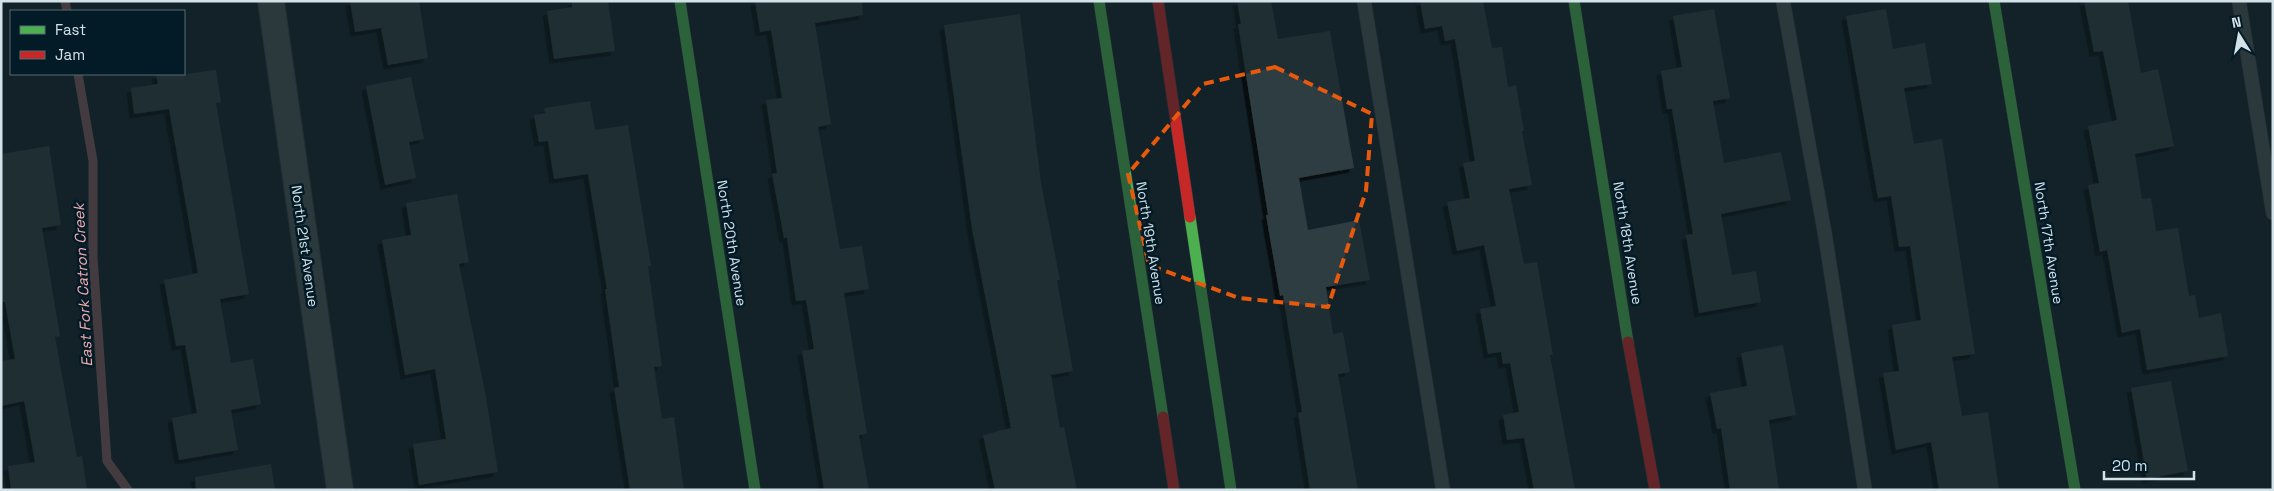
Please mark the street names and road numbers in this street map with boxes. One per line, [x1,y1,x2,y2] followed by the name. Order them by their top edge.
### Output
[713,179,751,307] street label: North 20th Avenue
[1132,180,1170,306] street label: North 19th Avenue
[1609,180,1647,306] street label: North 18th Avenue
[2030,181,2068,305] street label: North 17th Avenue
[288,184,322,308] street label: North 21st Avenue

